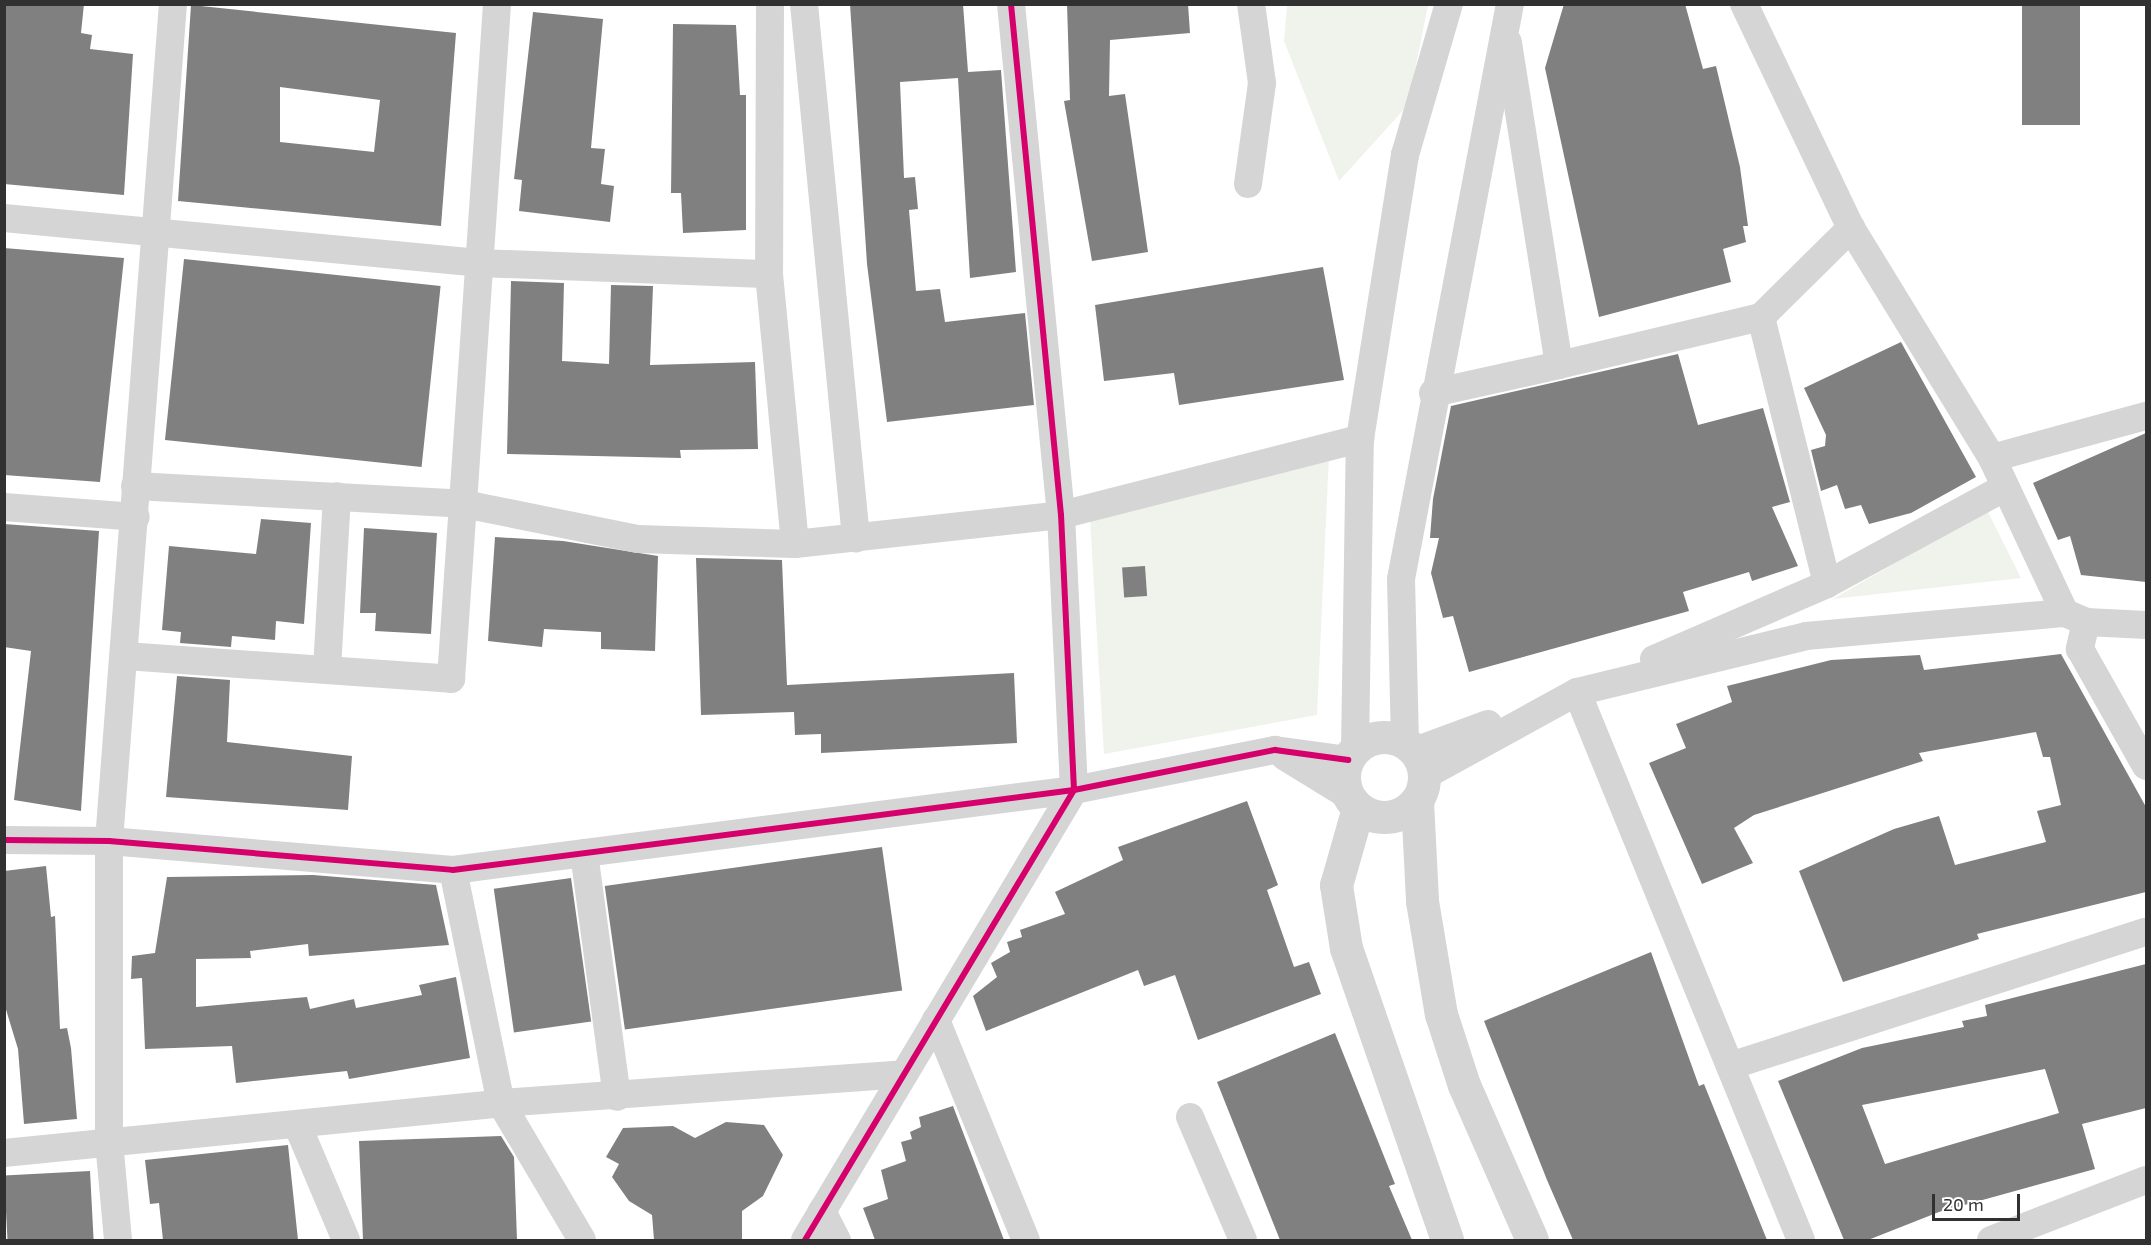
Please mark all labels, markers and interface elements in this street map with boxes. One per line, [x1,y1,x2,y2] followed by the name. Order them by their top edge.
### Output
[1935,1182,2024,1220] scale bar
[1943,1193,1984,1215] text: 20 m

